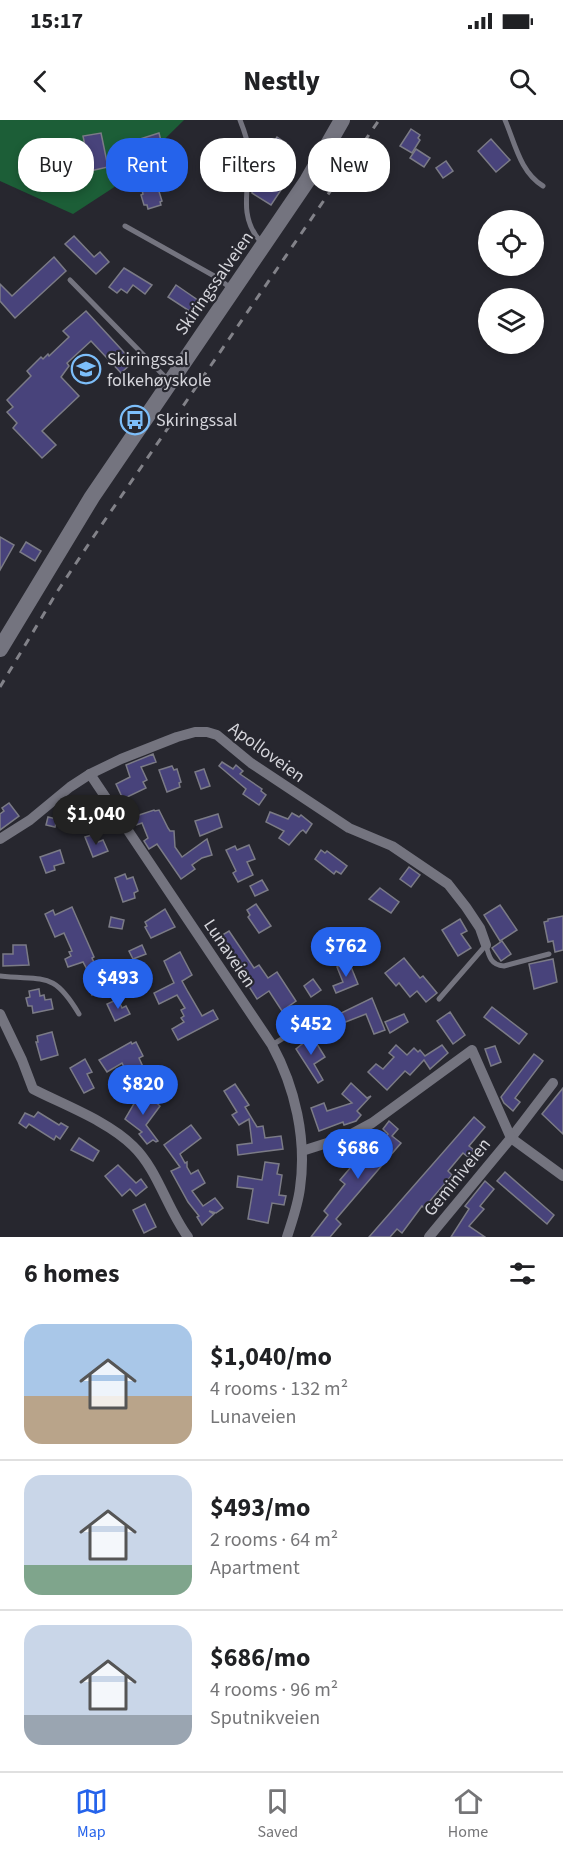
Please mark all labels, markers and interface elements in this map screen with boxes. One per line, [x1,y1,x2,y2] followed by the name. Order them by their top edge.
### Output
[30,5,83,37] text: 15:17
[243,62,320,101] text: Nestly
[24,65,57,98] icon: back
[506,65,539,98] icon: search
[18,138,94,192] chip: Buy
[106,138,188,192] chip: Rent
[200,138,296,192] chip: Filters
[308,138,390,192] chip: New
[478,210,544,354] map controls
[478,210,544,276] button: locate
[169,226,260,340] street label: Skiringssalveien
[478,288,544,354] button: layers
[107,347,211,393] place label: Skiringssal folkehøyskole
[70,353,102,385] school or university icon: Skiringssal folkehøyskole
[119,404,151,436] bus stop icon: Skiringssal
[156,408,237,433] place label: Skiringssal
[223,716,310,789] street label: Apolloveien
[47,795,145,846] pin: $1,040
[67,800,125,828] text: $1,040
[197,914,262,992] street label: Lunaveien
[310,927,382,978] pin: $762
[325,932,367,960] text: $762
[82,959,154,1010] pin: $493
[97,964,139,992] text: $493
[275,1005,347,1056] pin: $452
[290,1010,332,1038] text: $452
[107,1065,179,1116] pin: $820
[122,1070,164,1098] text: $820
[322,1129,394,1180] pin: $686
[418,1133,497,1222] street label: Geminiveien
[337,1134,379,1162] text: $686
[24,1255,119,1292] text: 6 homes
[506,1257,539,1290] icon: filters
[210,1338,332,1375] text: $1,040/mo
[72,1348,144,1420] icon: home
[210,1375,348,1403] text: 4 rooms · 132 m²
[210,1403,296,1431] text: Lunaveien
[210,1489,310,1526] text: $493/mo
[72,1499,144,1571] icon: home
[210,1526,338,1554] text: 2 rooms · 64 m²
[210,1554,300,1582] text: Apartment
[210,1639,310,1676] text: $686/mo
[72,1649,144,1721] icon: home
[210,1676,338,1704] text: 4 rooms · 96 m²
[210,1704,320,1732] text: Sputnikveien
[75,1785,108,1843] tab: Map
[257,1785,298,1843] tab: Saved
[448,1785,488,1843] tab: Home

